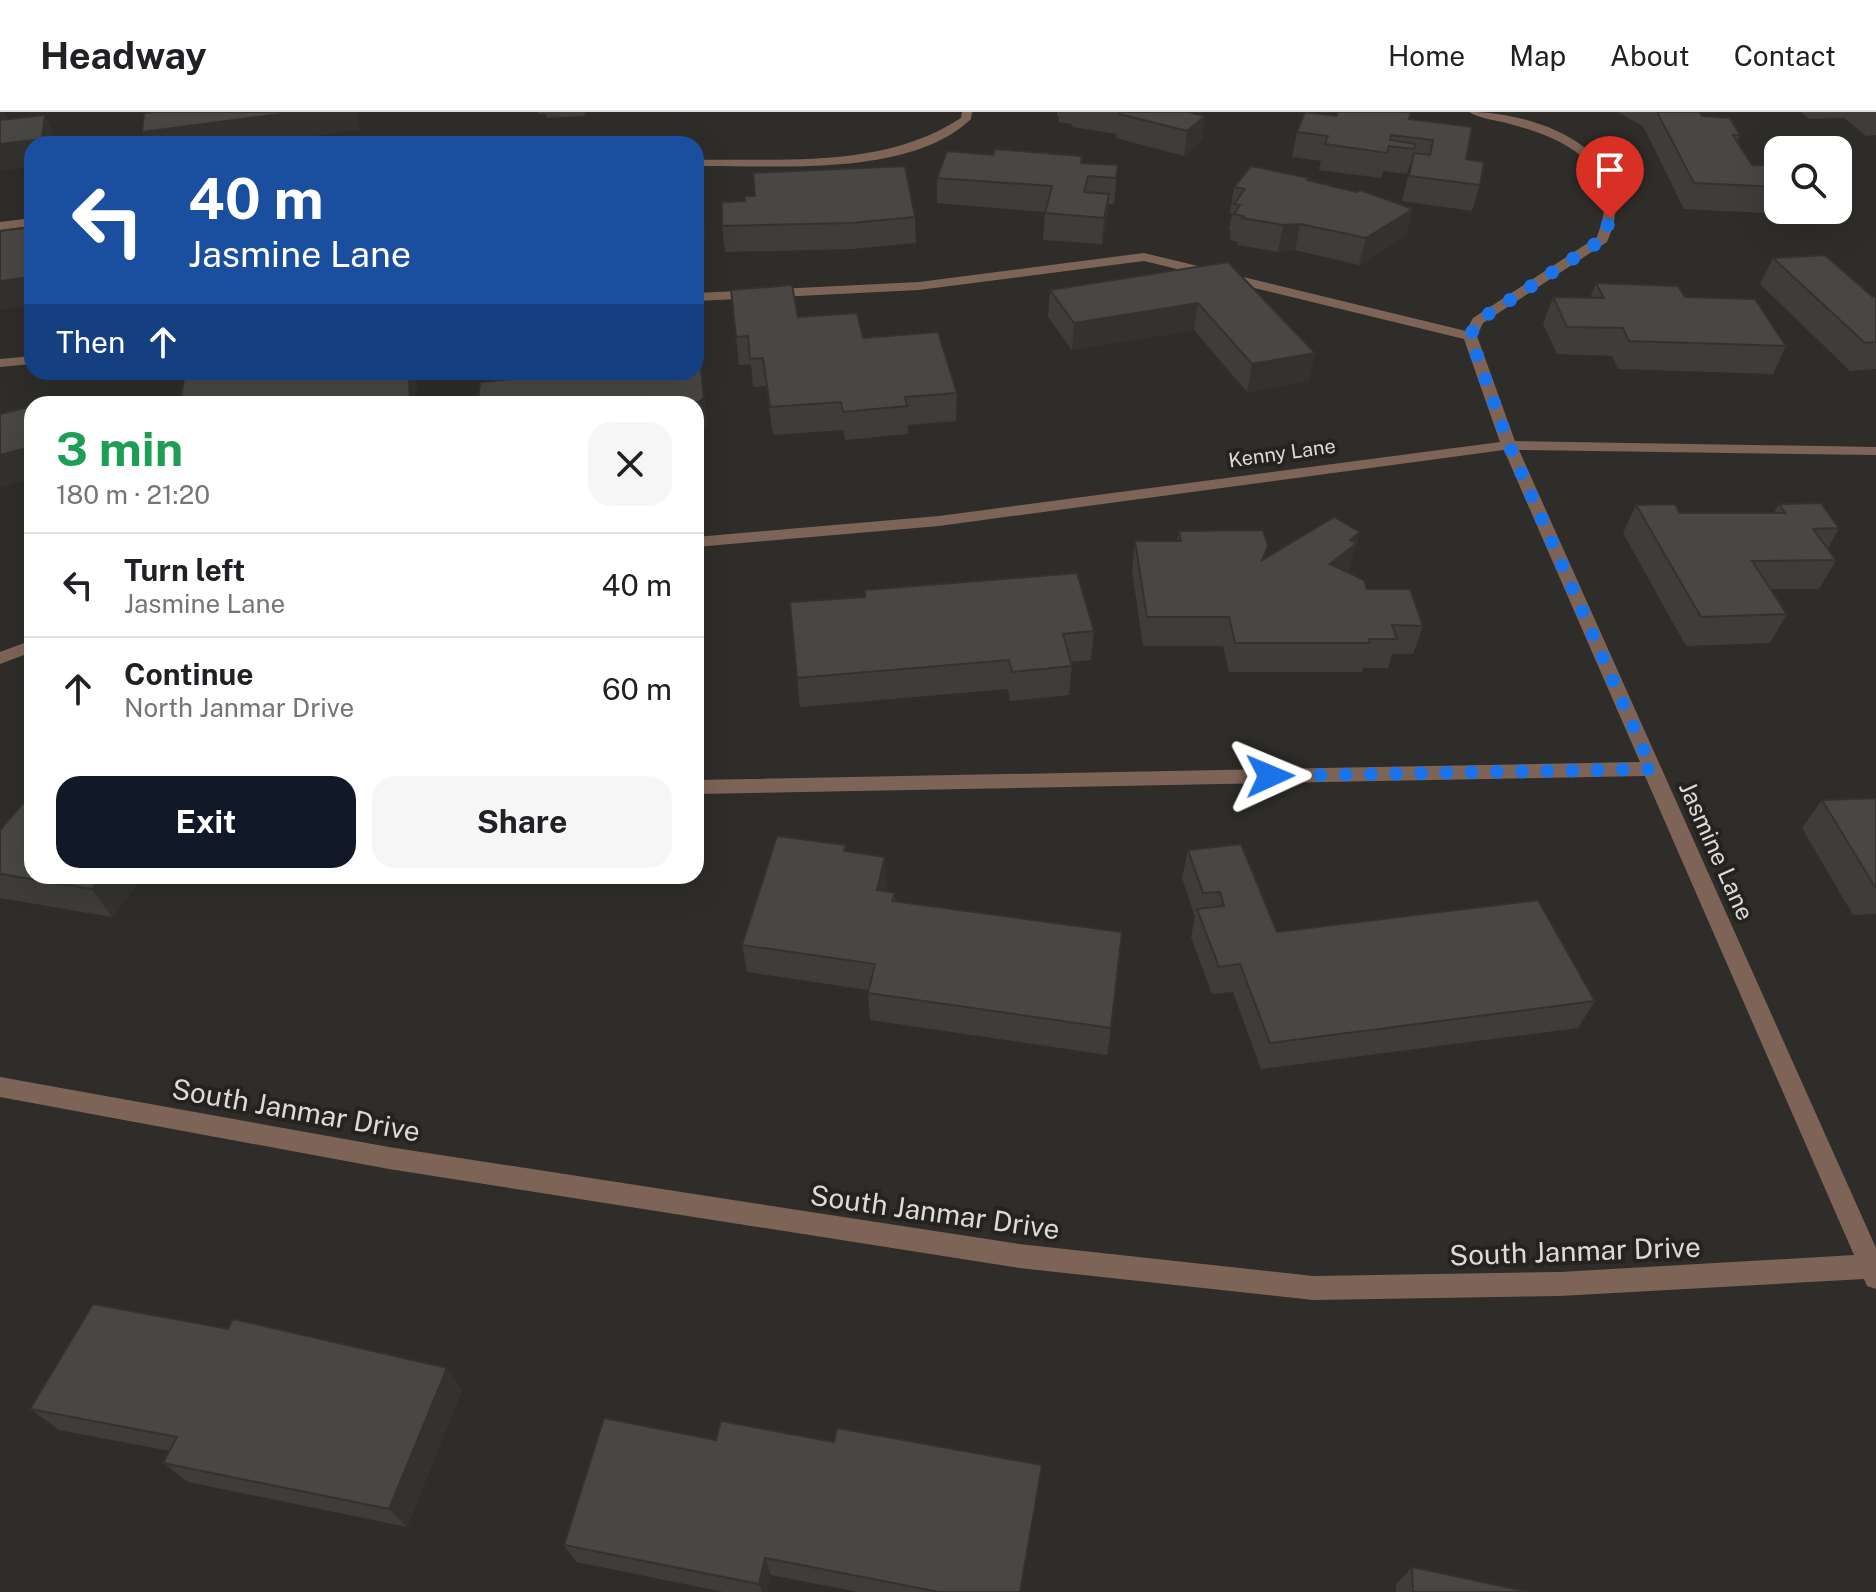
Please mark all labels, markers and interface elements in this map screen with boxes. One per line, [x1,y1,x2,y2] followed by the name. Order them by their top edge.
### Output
[40,33,207,78] text: Headway
[1388,39,1465,72] text: Home
[1509,39,1566,72] text: Map
[1610,39,1690,72] text: About
[1734,39,1836,72] text: Contact
[1576,136,1644,218] pin
[1764,136,1852,224] map controls
[1764,136,1852,224] button: search
[1588,148,1632,192] icon: arrive
[188,166,324,232] text: 40 m
[56,168,160,272] icon: left
[188,233,411,275] text: Jasmine Lane
[141,320,185,364] icon: ahead
[56,324,125,360] text: Then
[56,420,183,477] text: 3 min
[588,422,672,506] button: close
[1227,434,1337,472] street label: Kenny Lane
[56,479,210,510] text: 180 m · 21:20
[124,552,245,588] text: Turn left
[56,563,100,607] icon: left
[602,567,672,603] text: 40 m
[124,588,285,619] text: Jasmine Lane
[124,656,254,692] text: Continue
[56,667,100,711] icon: ahead
[602,671,672,707] text: 60 m
[124,692,354,723] text: North Janmar Drive
[1228,734,1312,818] position arrow
[56,776,356,868] button: Exit
[372,776,672,868] button: Share
[1674,777,1760,924] street label: Jasmine Lane
[169,1071,423,1148] street label: South Janmar Drive
[808,1178,1062,1245] street label: South Janmar Drive
[1449,1230,1701,1271] street label: South Janmar Drive

